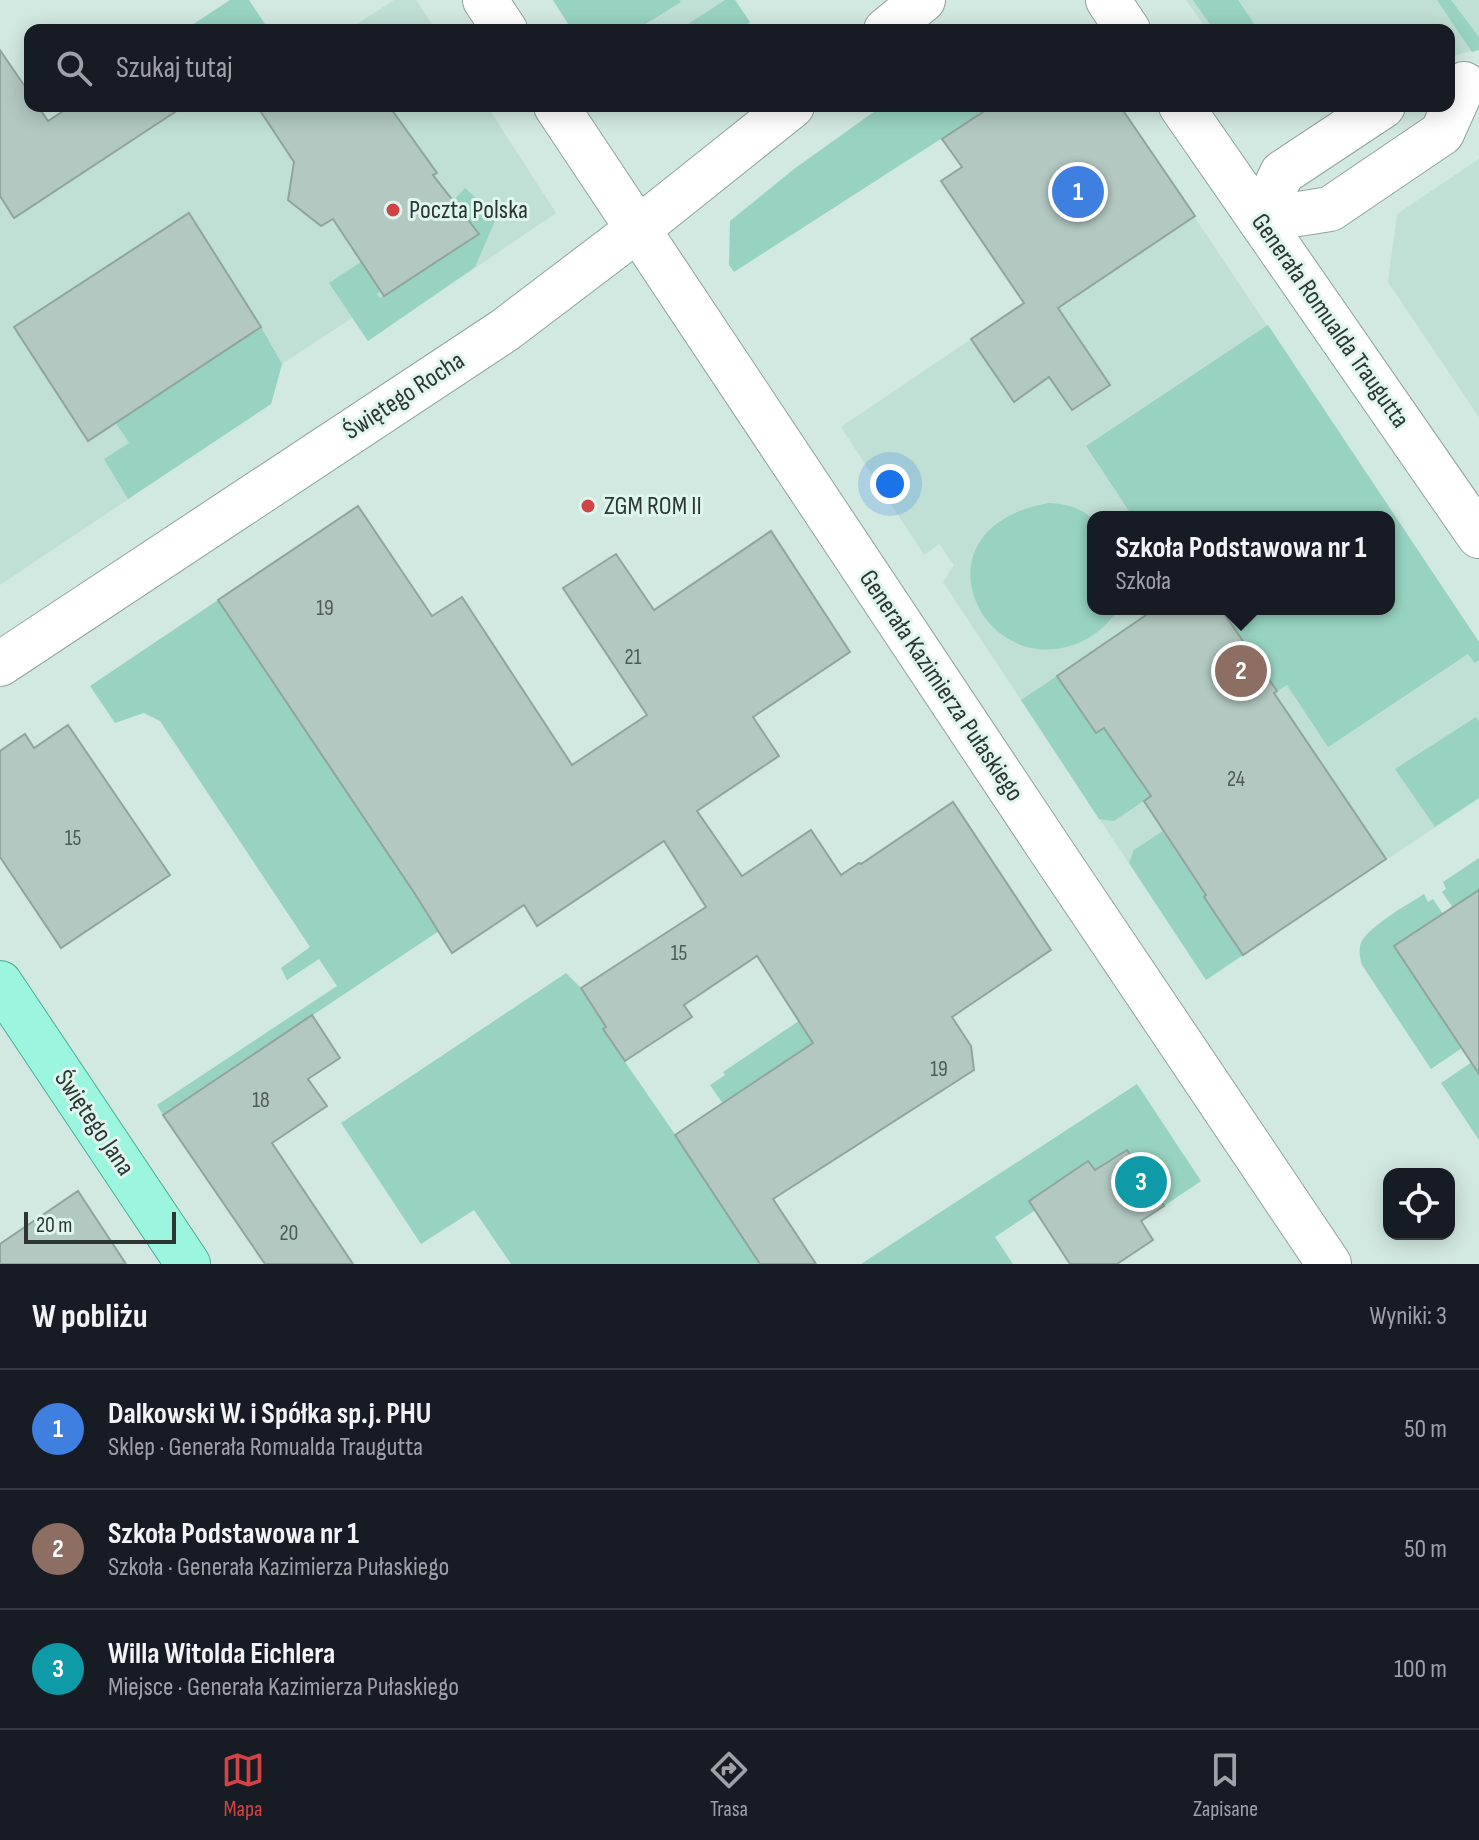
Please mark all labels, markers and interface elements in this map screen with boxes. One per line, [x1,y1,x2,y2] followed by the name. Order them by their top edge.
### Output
[24,24,1455,112] search box
[52,46,96,90] icon: search
[116,50,233,86] text: Szukaj tutaj
[1052,162,1104,222] pin: 1
[409,195,528,226] place label: Poczta Polska
[384,201,402,219] marker: Poczta Polska
[1244,208,1416,434] street label: Generała Romualda Traugutta
[338,345,470,447] street label: Świętego Rocha
[870,464,910,504] your location
[604,491,702,522] place label: ZGM ROM II
[579,497,597,515] marker: ZGM ROM II
[1087,511,1395,615] popup
[1115,530,1367,566] text: Szkoła Podstawowa nr 1
[852,564,1030,808] street label: Generała Kazimierza Pułaskiego
[1115,566,1171,597] text: Szkoła
[316,595,334,622] house number: 19
[1215,641,1267,701] pin: 2
[625,644,642,671] house number: 21
[1227,766,1245,793] house number: 24
[65,825,81,852] house number: 15
[671,940,687,967] house number: 15
[930,1056,948,1083] house number: 19
[47,1064,141,1182] street label: Świętego Jana
[252,1087,270,1114] house number: 18
[1115,1152,1167,1212] pin: 3
[1383,1168,1455,1240] map controls
[1383,1168,1455,1240] button: locate
[24,1208,176,1244] scale bar
[36,1212,73,1239] text: 20 m
[280,1220,298,1247] house number: 20
[32,1296,148,1337] text: W pobliżu
[1370,1301,1447,1332] text: Wyniki: 3
[108,1396,431,1432] text: Dalkowski W. i Spółka sp.j. PHU
[53,1414,63,1445] text: 1
[1404,1414,1447,1445] text: 50 m
[108,1432,423,1463] text: Sklep · Generała Romualda Traugutta
[108,1516,359,1552] text: Szkoła Podstawowa nr 1
[52,1534,64,1565] text: 2
[1404,1534,1447,1565] text: 50 m
[108,1552,449,1583] text: Szkoła · Generała Kazimierza Pułaskiego
[108,1636,335,1672] text: Willa Witolda Eichlera
[52,1654,64,1685] text: 3
[1394,1654,1447,1685] text: 100 m
[108,1672,459,1703] text: Miejsce · Generała Kazimierza Pułaskiego
[221,1748,265,1823] tab: Mapa
[707,1748,751,1823] tab: Trasa
[1193,1748,1258,1823] tab: Zapisane

